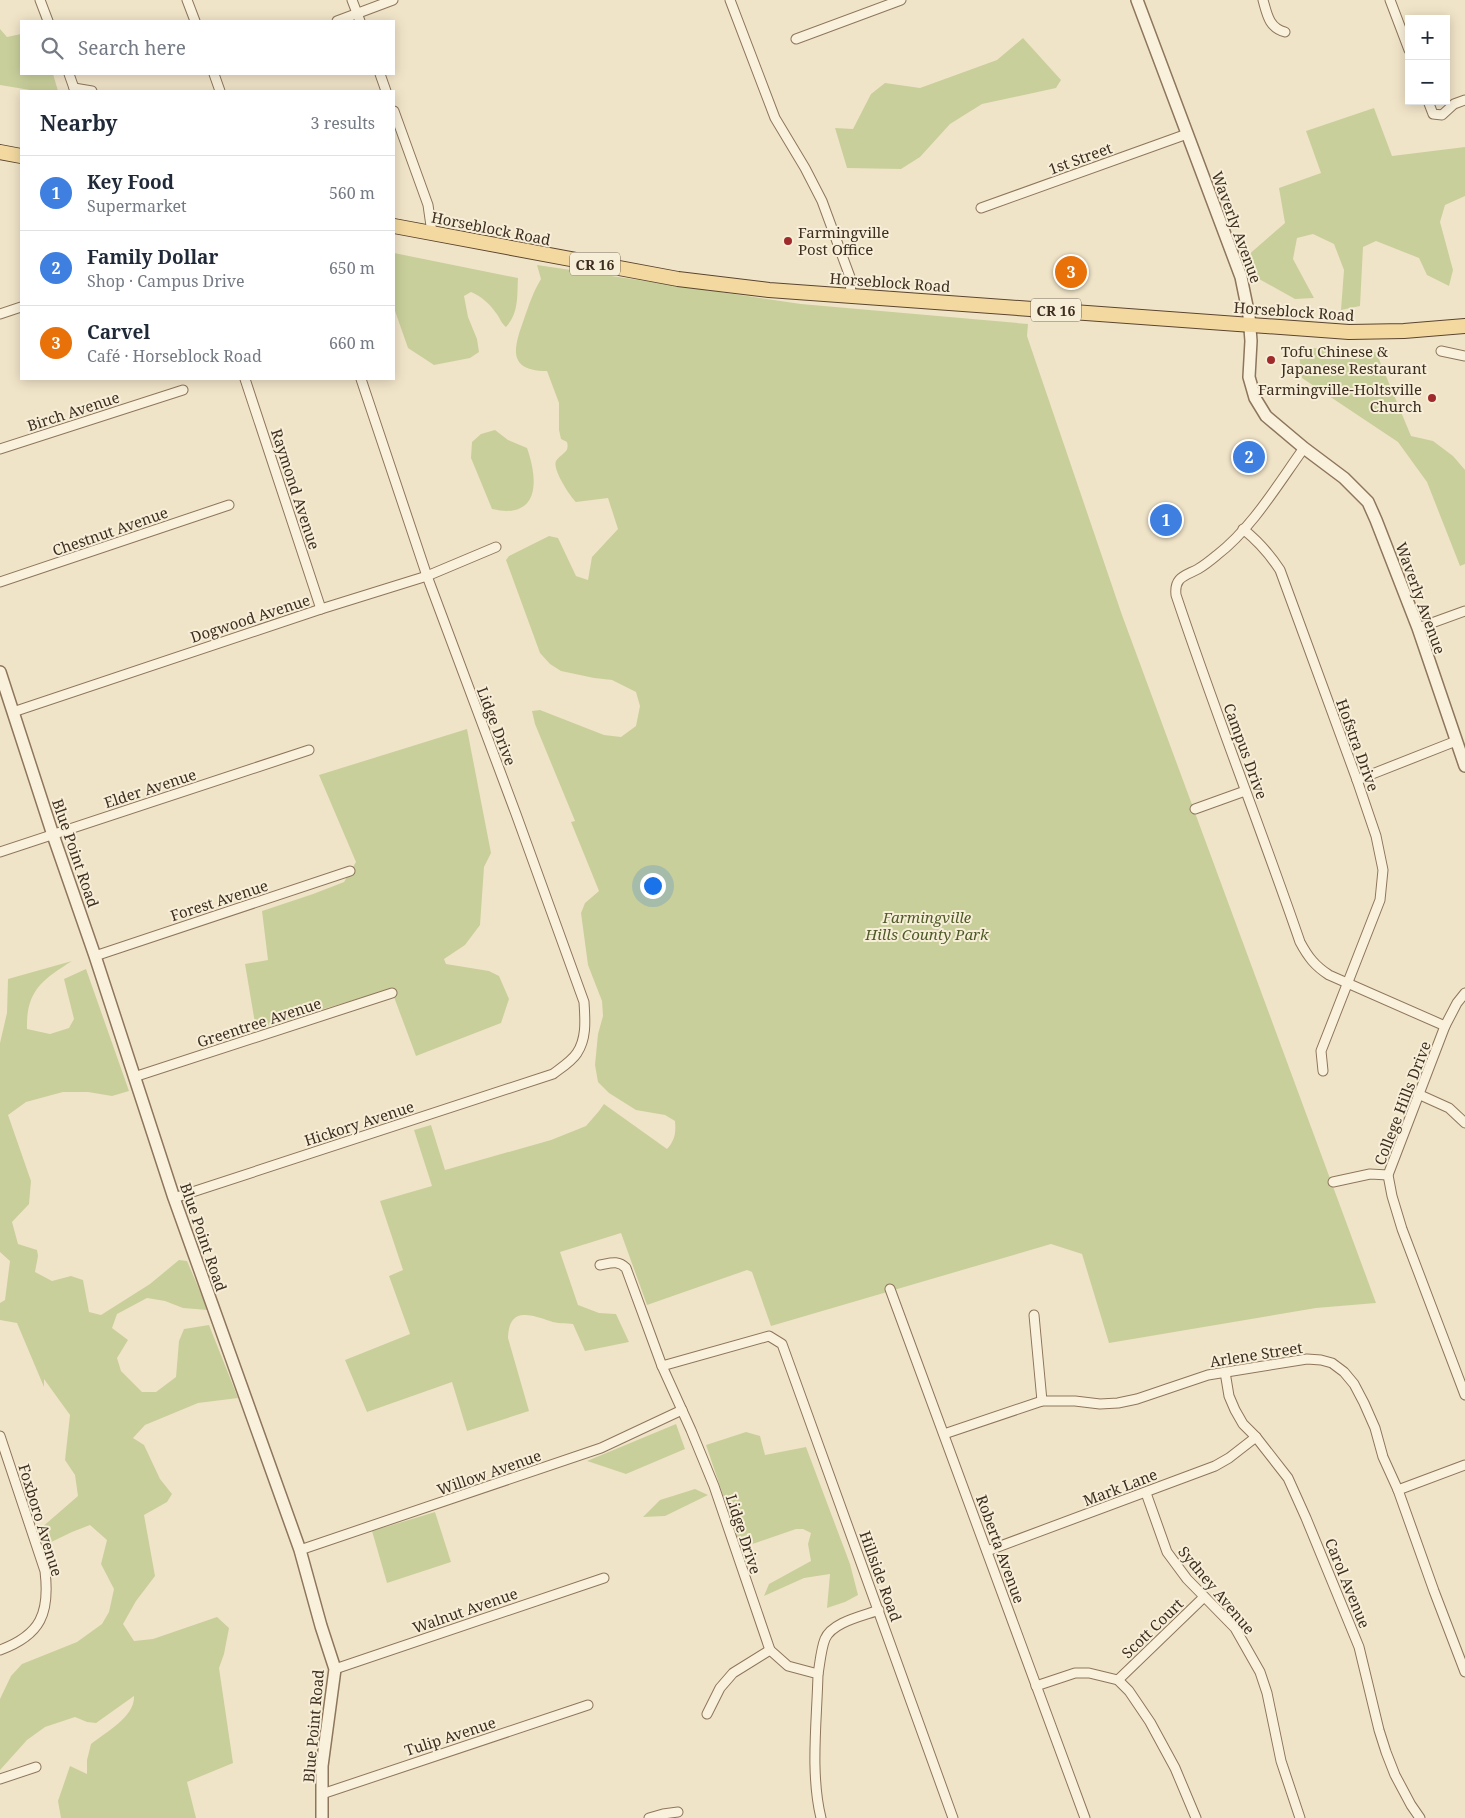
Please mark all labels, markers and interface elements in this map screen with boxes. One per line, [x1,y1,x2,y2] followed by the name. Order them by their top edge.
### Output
[1405,15,1450,105] map controls
[1405,15,1450,60] button: +
[20,20,395,75] search box
[38,34,66,62] icon: search
[78,35,186,61] text: Search here
[1405,60,1450,105] button: −
[40,109,118,137] text: Nearby
[311,112,375,134] text: 3 results
[1045,137,1115,179] street label: 1st Street
[1208,168,1266,286] street label: Waverly Avenue
[87,169,174,195] text: Key Food
[51,182,61,204] text: 1
[329,182,375,204] text: 560 m
[87,195,187,217] text: Supermarket
[430,207,552,249] street label: Horseblock Road
[798,222,889,259] place label: Farmingville Post Office
[782,235,794,247] marker: Farmingville Post Office
[87,244,218,270] text: Family Dollar
[570,252,620,276] road number: CR 16
[1055,253,1087,291] pin: 3
[51,257,61,279] text: 2
[329,257,375,279] text: 650 m
[829,268,951,296] street label: Horseblock Road
[87,270,245,292] text: Shop · Campus Drive
[1233,297,1355,325] street label: Horseblock Road
[1031,298,1081,322] road number: CR 16
[87,319,150,345] text: Carvel
[51,332,61,354] text: 3
[329,332,375,354] text: 660 m
[1280,341,1427,378] place label: Tofu Chinese & Japanese Restaurant
[87,345,262,367] text: Café · Horseblock Road
[1265,354,1277,366] marker: Tofu Chinese & Japanese Restaurant
[1258,379,1422,416] place label: Farmingville-Holtsville Church
[24,387,122,435] street label: Birch Avenue
[1426,392,1438,404] marker: Farmingville-Holtsville Church
[267,426,325,552] street label: Raymond Avenue
[1233,438,1265,476] pin: 2
[1150,501,1182,539] pin: 1
[50,502,170,560] street label: Chestnut Avenue
[1392,539,1450,657] street label: Waverly Avenue
[188,589,312,647] street label: Dogwood Avenue
[473,684,521,768] street label: Lidge Drive
[1332,696,1384,794] street label: Hofstra Drive
[1219,700,1273,802] street label: Campus Drive
[101,764,199,812] street label: Elder Avenue
[48,796,104,910] street label: Blue Point Road
[640,873,666,899] your location
[168,875,270,925] street label: Forest Avenue
[864,907,989,944] park label: Farmingville Hills County Park
[194,992,324,1052] street label: Greentree Avenue
[1369,1038,1435,1168] street label: College Hills Drive
[302,1096,416,1150] street label: Hickory Avenue
[176,1180,232,1294] street label: Blue Point Road
[1208,1337,1304,1371] street label: Arlene Street
[434,1445,544,1499] street label: Willow Avenue
[14,1461,68,1579] street label: Foxboro Avenue
[1080,1464,1160,1510] street label: Mark Lane
[722,1492,766,1576] street label: Lidge Drive
[972,1492,1030,1606] street label: Roberta Avenue
[855,1528,907,1624] street label: Hillside Road
[1321,1535,1375,1631] street label: Carol Avenue
[1174,1542,1260,1638] street label: Sydney Avenue
[410,1583,520,1637] street label: Walnut Avenue
[1117,1594,1187,1662] street label: Scott Court
[298,1669,328,1783] street label: Blue Point Road
[402,1712,498,1760] street label: Tulip Avenue

